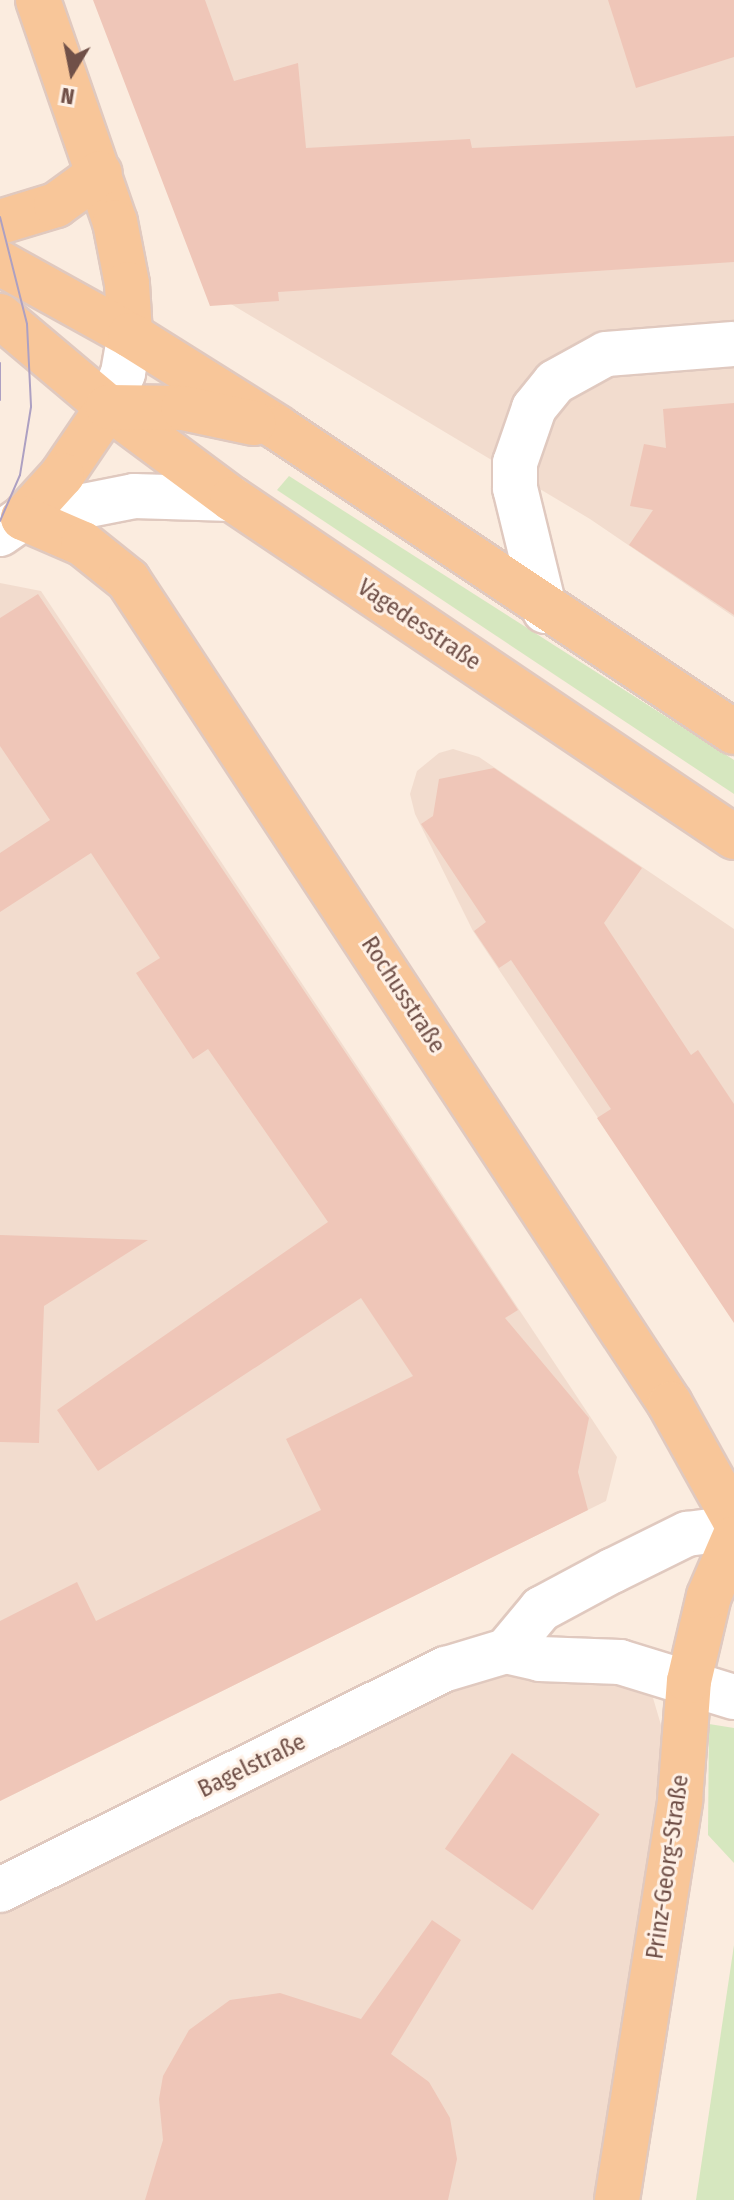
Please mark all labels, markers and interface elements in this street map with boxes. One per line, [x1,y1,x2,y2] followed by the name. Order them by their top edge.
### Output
[32,32,112,112] north arrow
[59,82,77,111] text: N
[352,573,486,677] street label: Vagedesstraße
[355,931,451,1059] street label: Rochusstraße
[194,1728,310,1804] street label: Bagelstraße
[641,1773,695,1961] street label: Prinz-Georg-Straße

